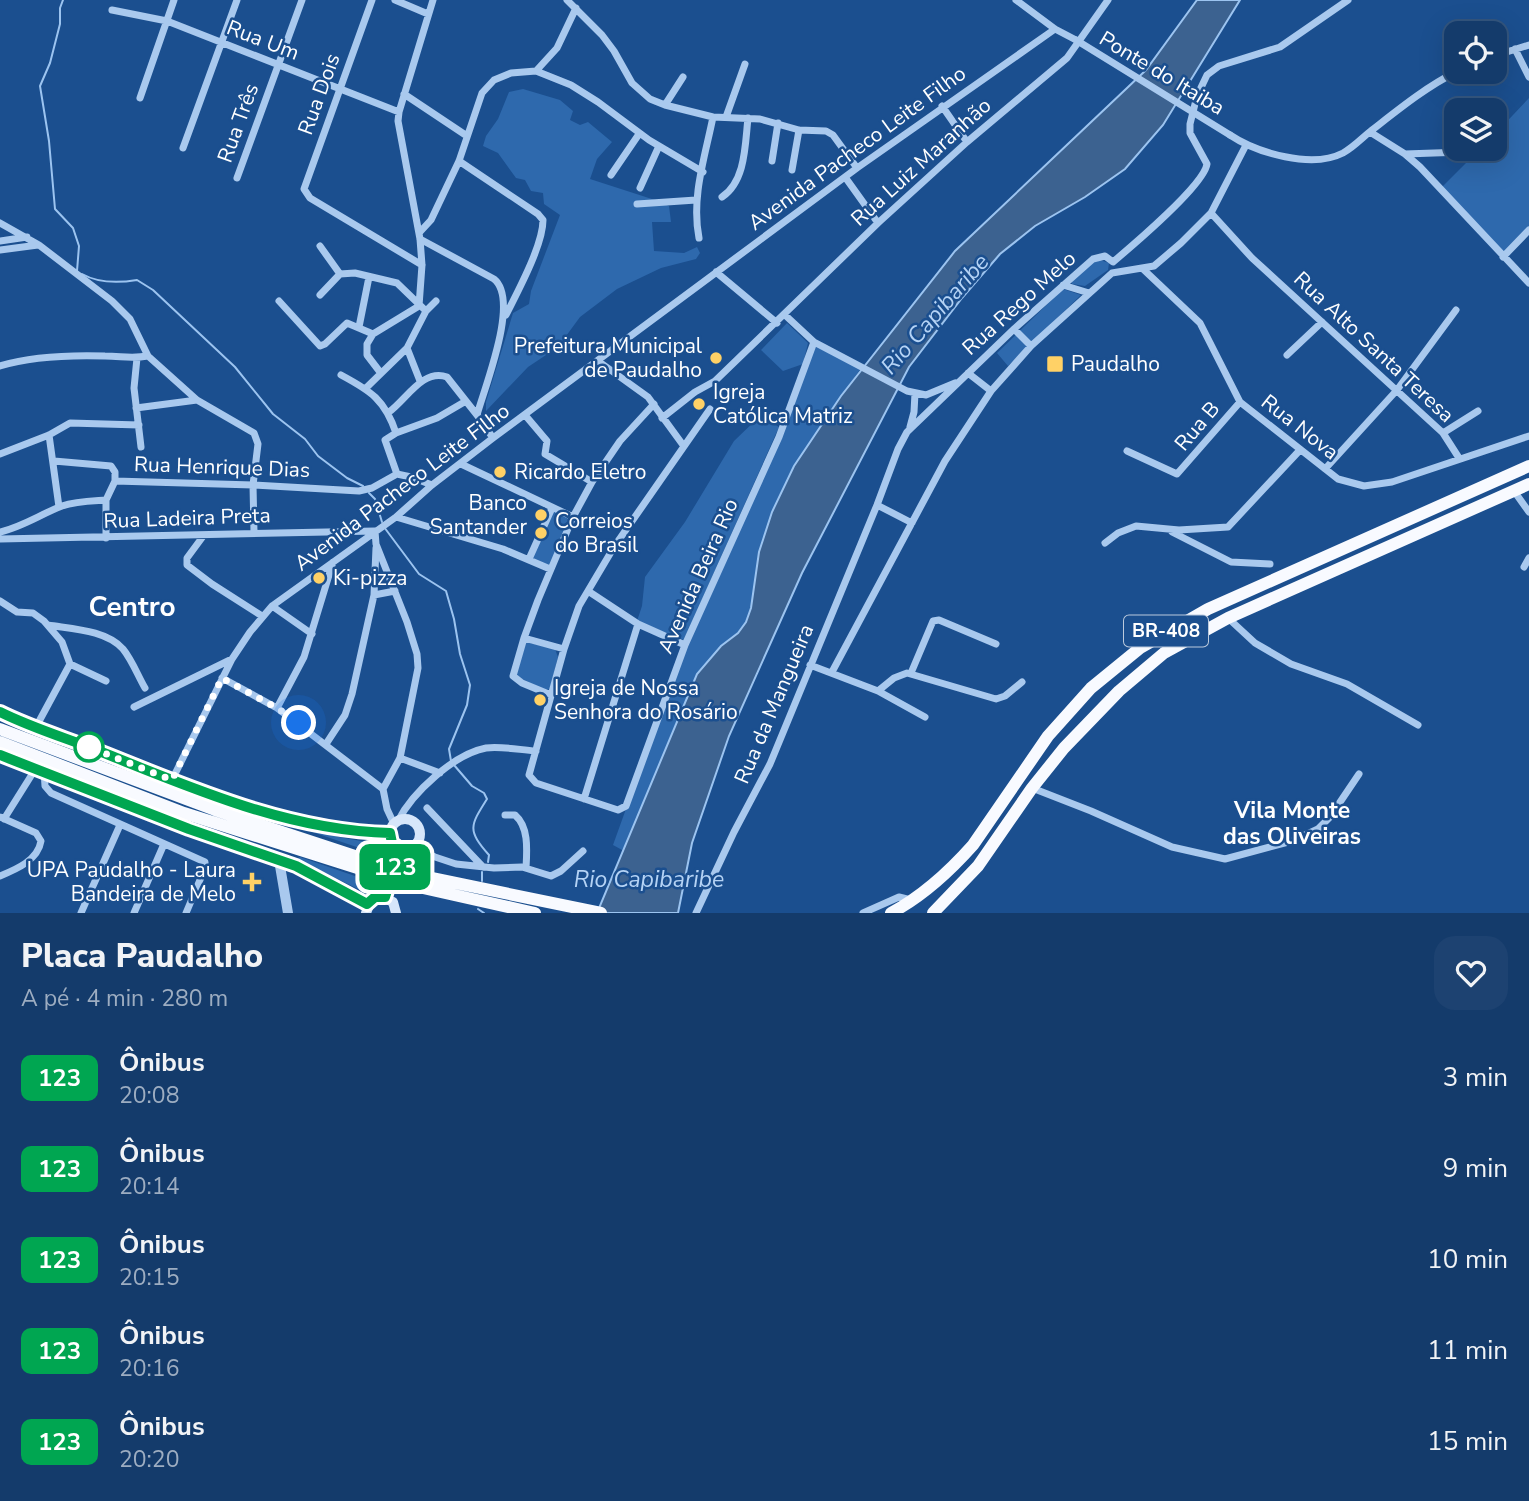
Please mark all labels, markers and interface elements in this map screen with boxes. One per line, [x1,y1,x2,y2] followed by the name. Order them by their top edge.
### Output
[223,13,303,67] street label: Rua Um
[1444,21,1507,161] map controls
[1444,21,1507,84] button: locate
[1094,25,1230,121] street label: Ponte do Itaiba
[291,49,347,139] street label: Rua Dois
[742,59,972,237] street label: Avenida Pacheco Leite Filho
[211,80,265,166] street label: Rua Três
[845,91,997,233] street label: Rua Luiz Maranhão
[1444,98,1507,161] button: layers
[956,245,1082,361] street label: Rua Rego Melo
[874,247,996,381] water label: Rio Capibaribe
[1288,265,1460,429] street label: Rua Alto Santa Teresa
[514,332,703,384] place label: Prefeitura Municipal de Paudalho
[708,350,724,366] marker: Prefeitura Municipal de Paudalho
[1071,350,1160,378] place label: Paudalho
[1045,354,1065,374] marker: Paudalho
[713,378,853,430] place label: Igreja Católica Matriz
[1255,388,1345,466] street label: Rua Nova
[1168,395,1226,457] street label: Rua B
[691,396,707,412] marker: Igreja Católica Matriz
[289,397,515,577] street label: Avenida Pacheco Leite Filho
[134,450,310,484] street label: Rua Henrique Dias
[514,458,646,486] place label: Ricardo Eletro
[492,464,508,480] marker: Ricardo Eletro
[430,489,527,541] place label: Banco Santander
[651,494,745,658] street label: Avenida Beira Rio
[103,501,271,535] street label: Rua Ladeira Preta
[533,507,549,523] marker: Banco Santander
[555,507,639,559] place label: Correios do Brasil
[533,525,549,541] marker: Correios do Brasil
[333,564,408,592] place label: Ki-pizza
[311,570,327,586] marker: Ki-pizza
[88,588,176,626] district label: Centro
[1124,616,1208,646] road number: BR-408
[728,620,820,788] street label: Rua da Mangueira
[554,674,738,726] place label: Igreja de Nossa Senhora do Rosário
[532,692,548,708] marker: Igreja de Nossa Senhora do Rosário
[281,705,316,740] your location
[74,732,104,762] unlabelled marker
[1223,795,1361,852] district label: Vila Monte das Oliveiras
[355,844,435,890] line badge: 123
[373,851,417,883] text: 123
[27,856,236,908] place label: UPA Paudalho - Laura Bandeira de Melo
[574,864,724,895] water label: Rio Capibaribe
[242,872,262,892] marker: UPA Paudalho - Laura Bandeira de Melo
[21,934,263,979] text: Placa Paudalho
[1434,936,1508,1010] button: heart
[21,983,228,1014] text: A pé · 4 min · 280 m
[119,1045,205,1080] text: Ônibus
[1443,1060,1508,1095] text: 3 min
[38,1062,81,1094] text: 123
[119,1080,179,1111] text: 20:08
[119,1136,205,1171] text: Ônibus
[1443,1151,1508,1186] text: 9 min
[38,1153,81,1185] text: 123
[119,1171,179,1202] text: 20:14
[119,1227,205,1262] text: Ônibus
[1427,1242,1508,1277] text: 10 min
[38,1244,81,1276] text: 123
[119,1262,179,1293] text: 20:15
[119,1318,205,1353] text: Ônibus
[1427,1333,1508,1368] text: 11 min
[38,1335,81,1367] text: 123
[119,1353,179,1384] text: 20:16
[119,1409,205,1444] text: Ônibus
[1427,1424,1508,1459] text: 15 min
[38,1426,81,1458] text: 123
[119,1444,179,1475] text: 20:20

